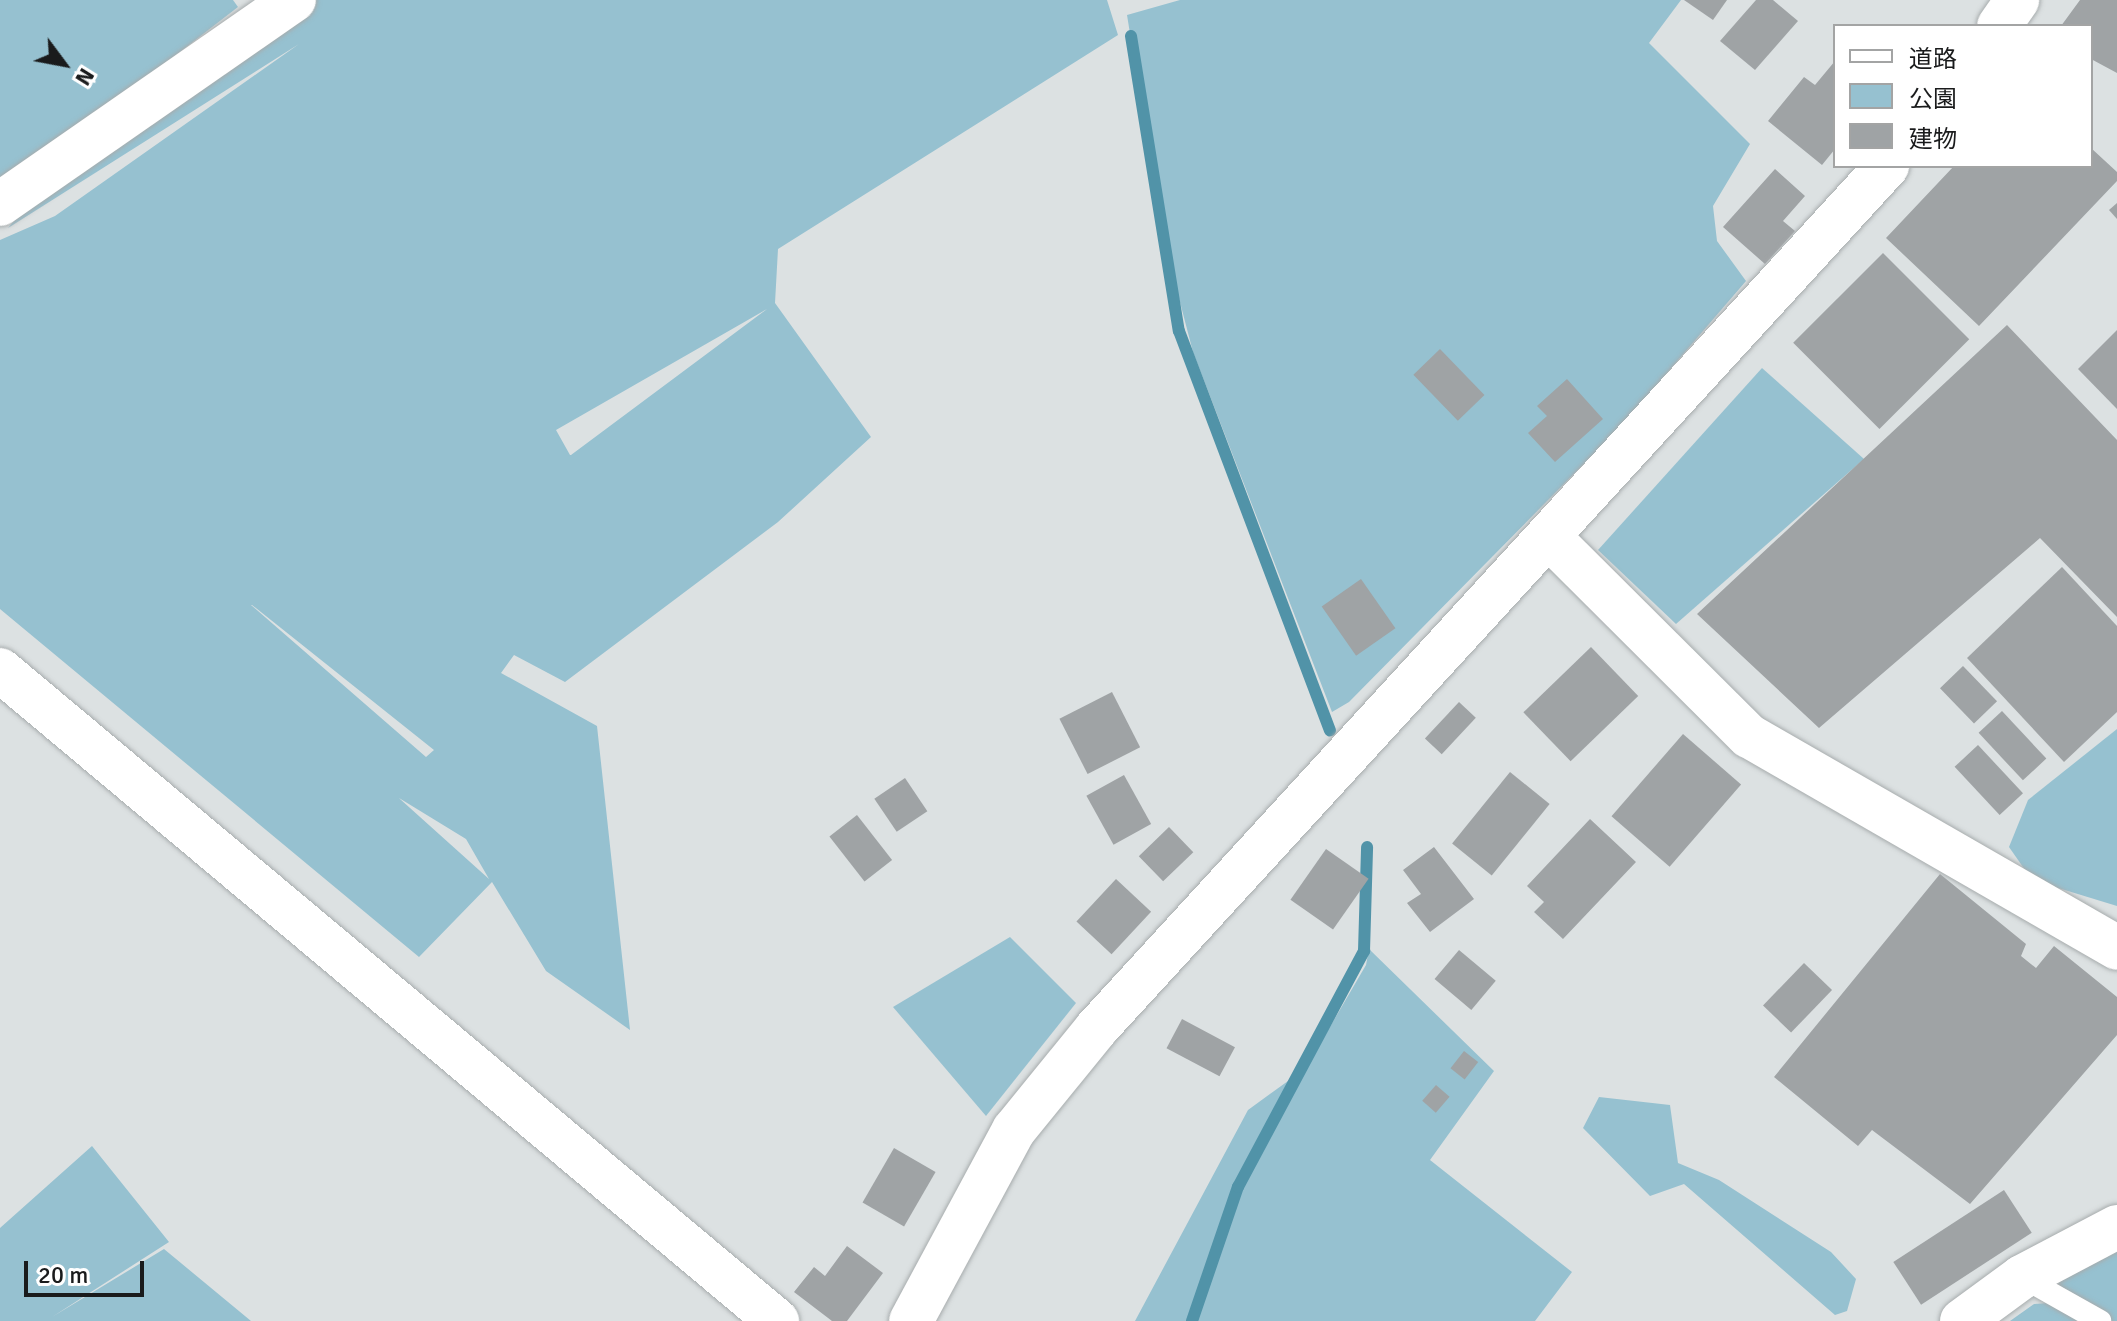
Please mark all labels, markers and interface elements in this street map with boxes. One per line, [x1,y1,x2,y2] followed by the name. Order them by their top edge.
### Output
[24,24,104,104] north arrow
[1833,24,2093,168] legend
[1909,44,1957,74] text: 道路
[69,63,100,91] text: N
[1909,84,1957,114] text: 公園
[1909,124,1957,154] text: 建物
[28,1245,148,1295] scale bar
[38,1260,88,1290] text: 20 m

